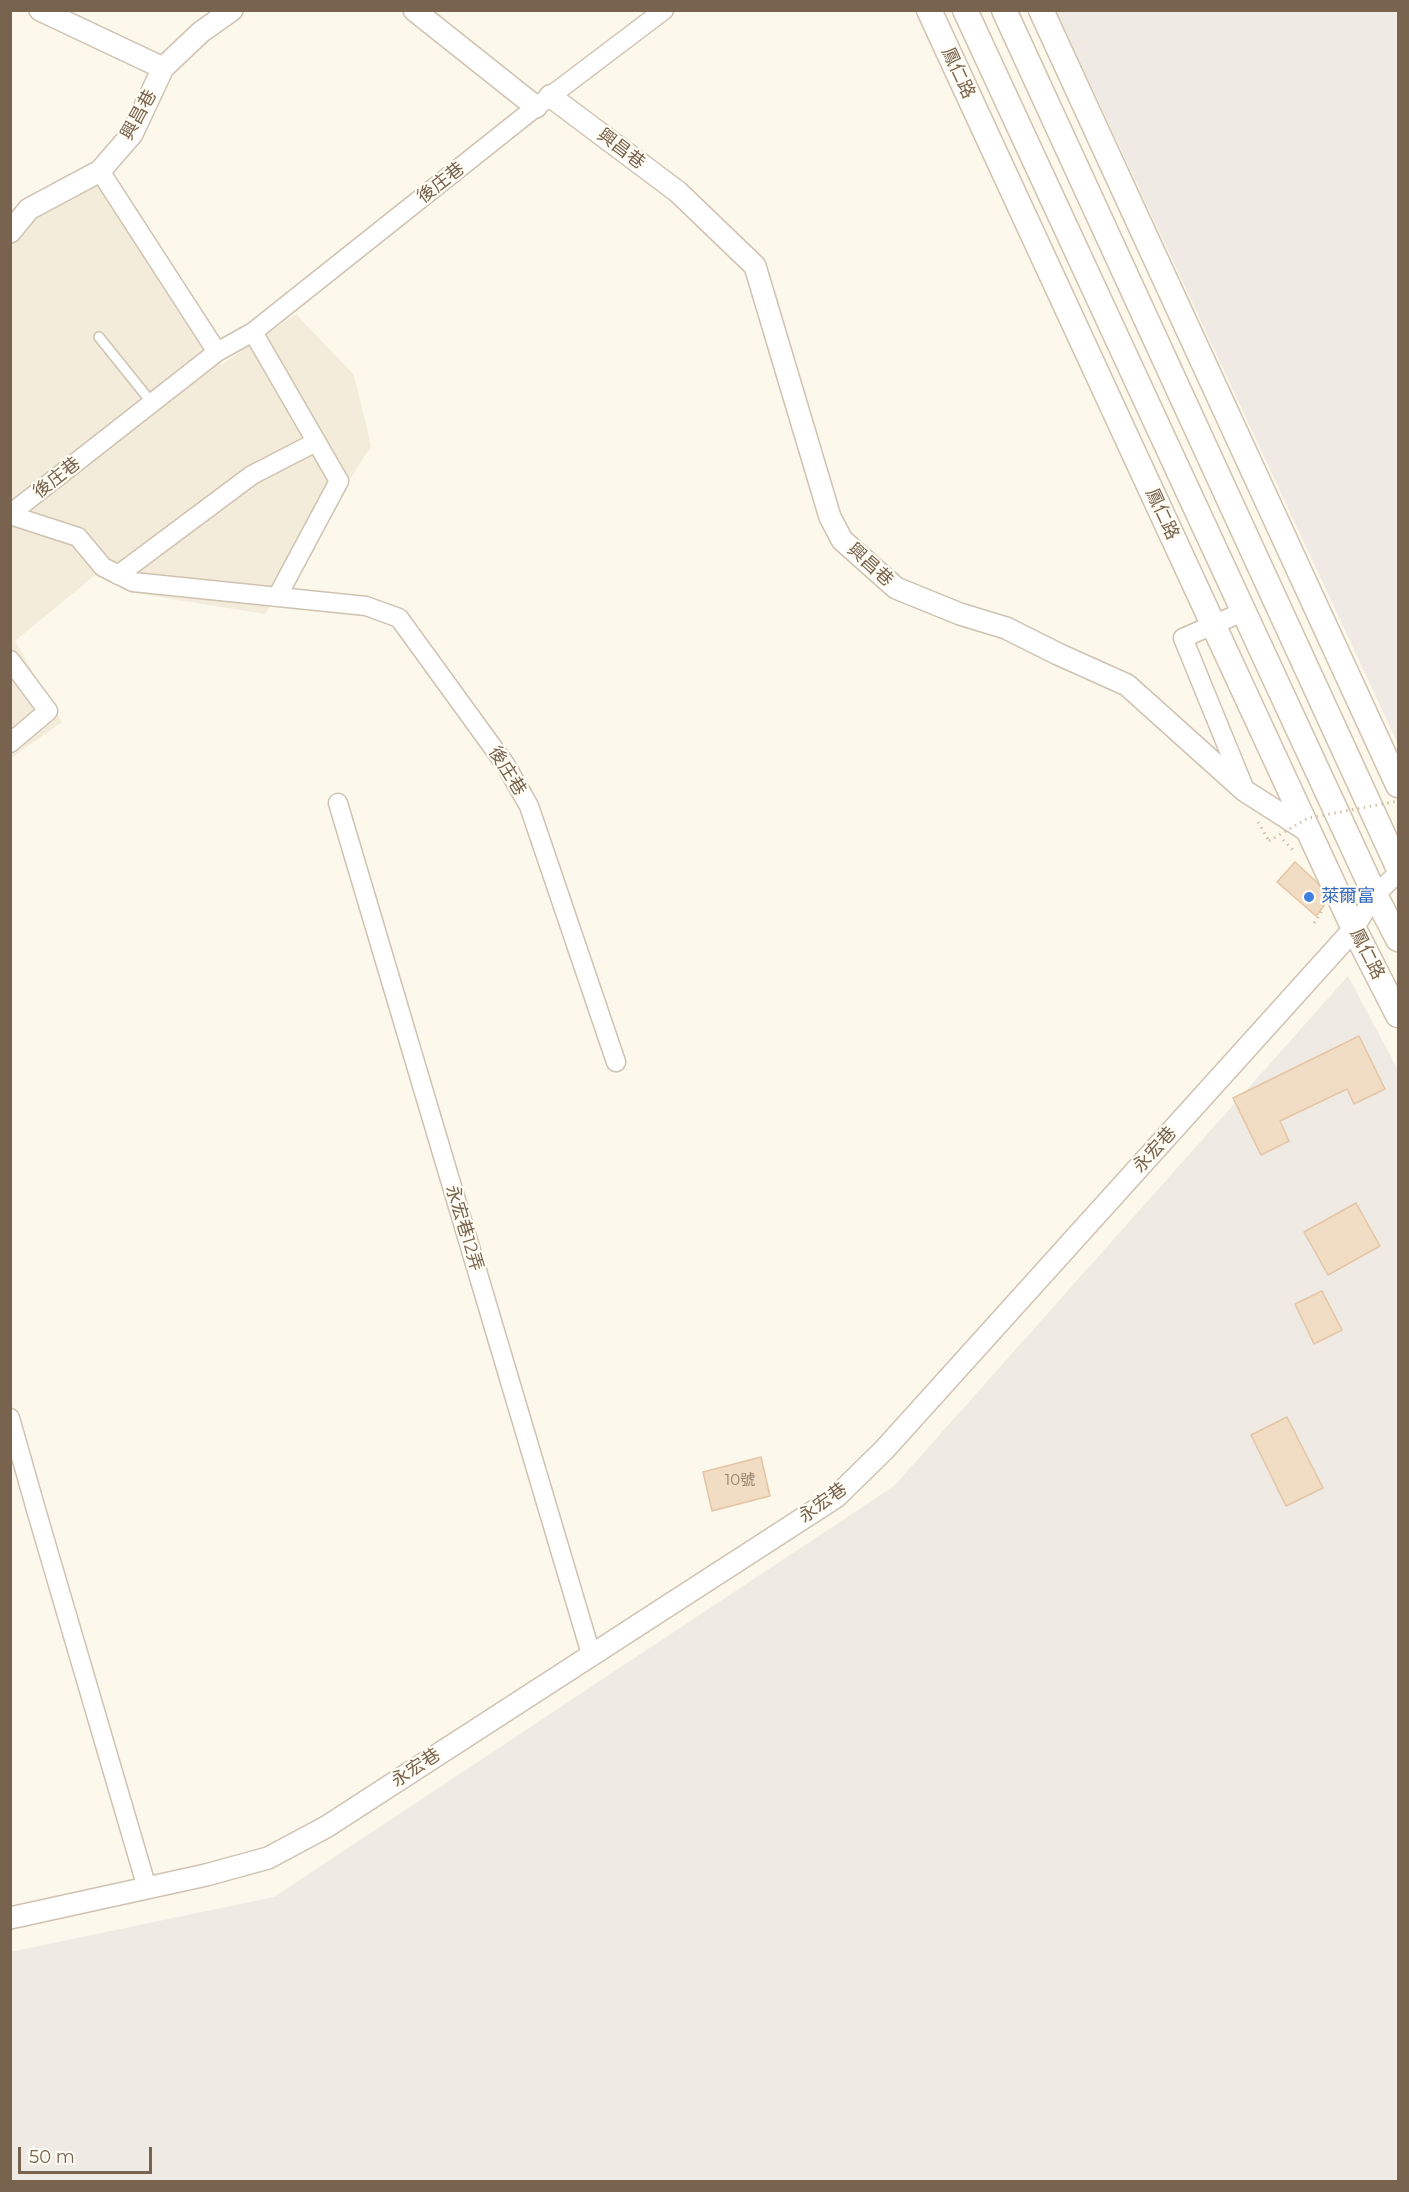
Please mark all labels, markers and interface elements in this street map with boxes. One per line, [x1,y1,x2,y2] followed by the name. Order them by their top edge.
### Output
[937,44,979,102] street label: 鳳仁路
[116,86,162,144] street label: 興昌巷
[593,124,649,174] street label: 興昌巷
[413,158,469,208] street label: 後庄巷
[29,453,85,503] street label: 後庄巷
[1141,485,1183,543] street label: 鳳仁路
[843,539,897,591] street label: 興昌巷
[484,742,530,800] street label: 後庄巷
[1321,886,1375,908] place label: 萊爾富
[1302,890,1316,904] marker: 萊爾富
[1345,925,1389,983] street label: 鳳仁路
[1129,1123,1181,1177] street label: 永宏巷
[441,1182,487,1274] street label: 永宏巷12弄
[725,1472,755,1490] house number: 10號
[795,1478,851,1528] street label: 永宏巷
[387,1744,445,1792] street label: 永宏巷
[21,2135,154,2173] scale bar
[29,2146,75,2168] text: 50 m

